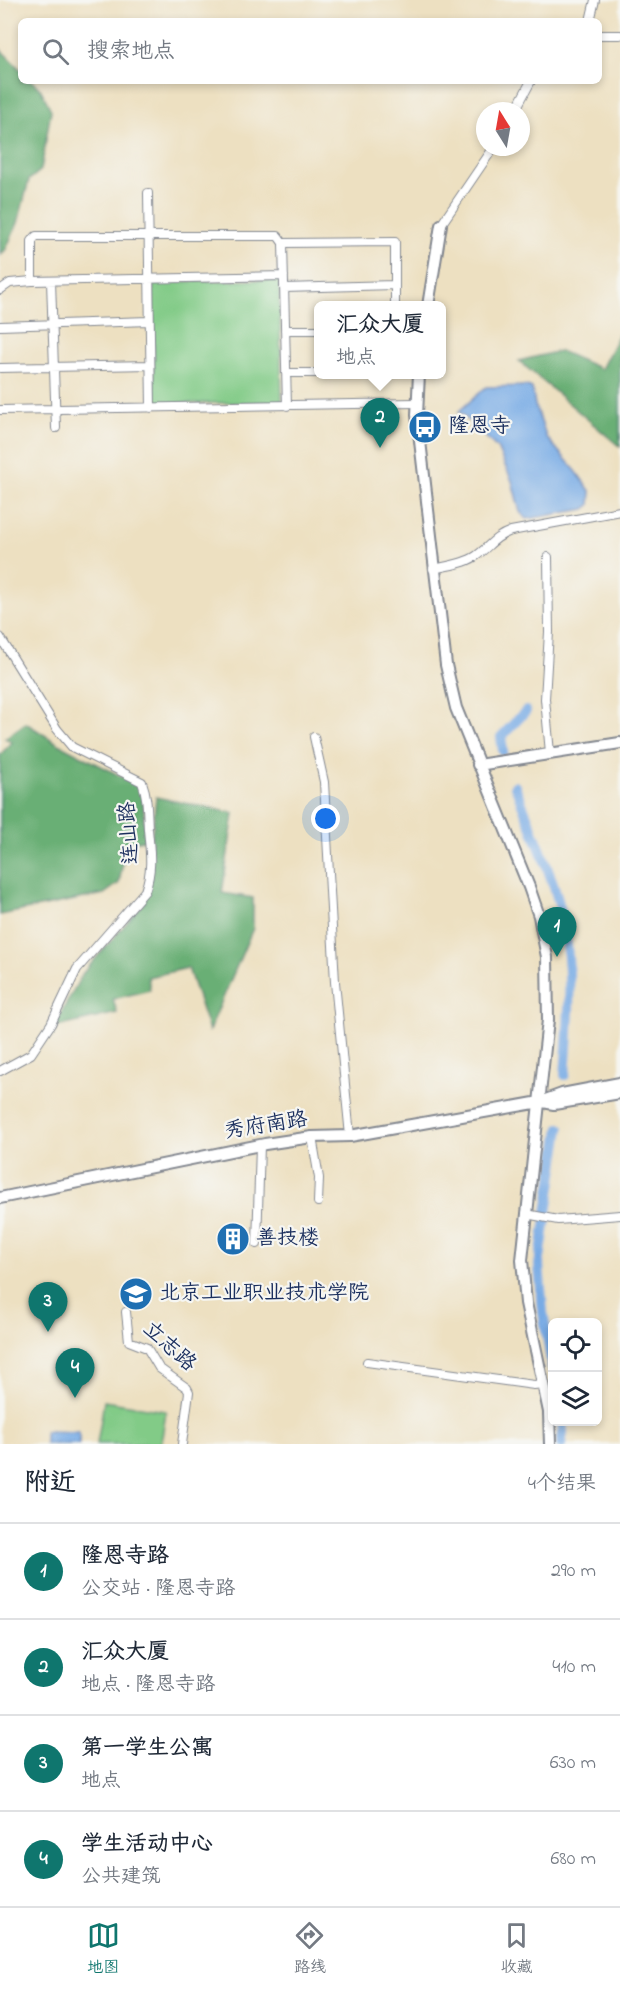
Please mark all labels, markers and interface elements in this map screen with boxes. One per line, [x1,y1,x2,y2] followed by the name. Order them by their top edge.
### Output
[18,18,602,84] search box
[39,35,72,68] icon: search
[87,36,175,68] text: 搜索地点
[476,102,530,156] north arrow
[314,301,446,379] popup
[336,310,424,342] text: 汇众大厦
[336,344,376,373] text: 地点
[360,398,400,448] pin: 2
[407,409,443,445] bus stop icon: 隆恩寺
[448,412,511,442] place label: 隆恩寺
[113,801,147,865] street label: 连山路
[311,804,340,833] your location
[538,908,576,957] pin: 1
[222,1105,310,1147] street label: 秀府南路
[215,1221,251,1257] building icon: 善技楼
[256,1224,319,1254] place label: 善技楼
[118,1276,154,1312] school or university icon: 北京工业职业技术学院
[159,1279,369,1309] place label: 北京工业职业技术学院
[28,1282,68,1332] pin: 3
[136,1315,202,1379] street label: 立志路
[548,1318,602,1426] map controls
[548,1318,602,1372] button: locate
[56,1348,94,1398] pin: 4
[548,1372,602,1426] button: layers
[24,1465,76,1503] text: 附近
[528,1470,596,1499] text: 4个结果
[81,1541,169,1573] text: 隆恩寺路
[40,1557,47,1586] text: 1
[551,1557,596,1586] text: 290 m
[81,1575,235,1604] text: 公交站 · 隆恩寺路
[81,1637,169,1669] text: 汇众大厦
[39,1653,48,1682] text: 2
[552,1653,596,1682] text: 410 m
[81,1671,215,1700] text: 地点 · 隆恩寺路
[81,1733,213,1765] text: 第一学生公寓
[39,1749,48,1778] text: 3
[550,1749,596,1778] text: 630 m
[81,1767,121,1796] text: 地点
[81,1829,213,1861] text: 学生活动中心
[39,1845,48,1874] text: 4
[551,1845,596,1874] text: 680 m
[81,1863,161,1892] text: 公共建筑
[87,1919,120,1980] tab: 地图
[293,1919,326,1980] tab: 路线
[500,1919,533,1980] tab: 收藏

